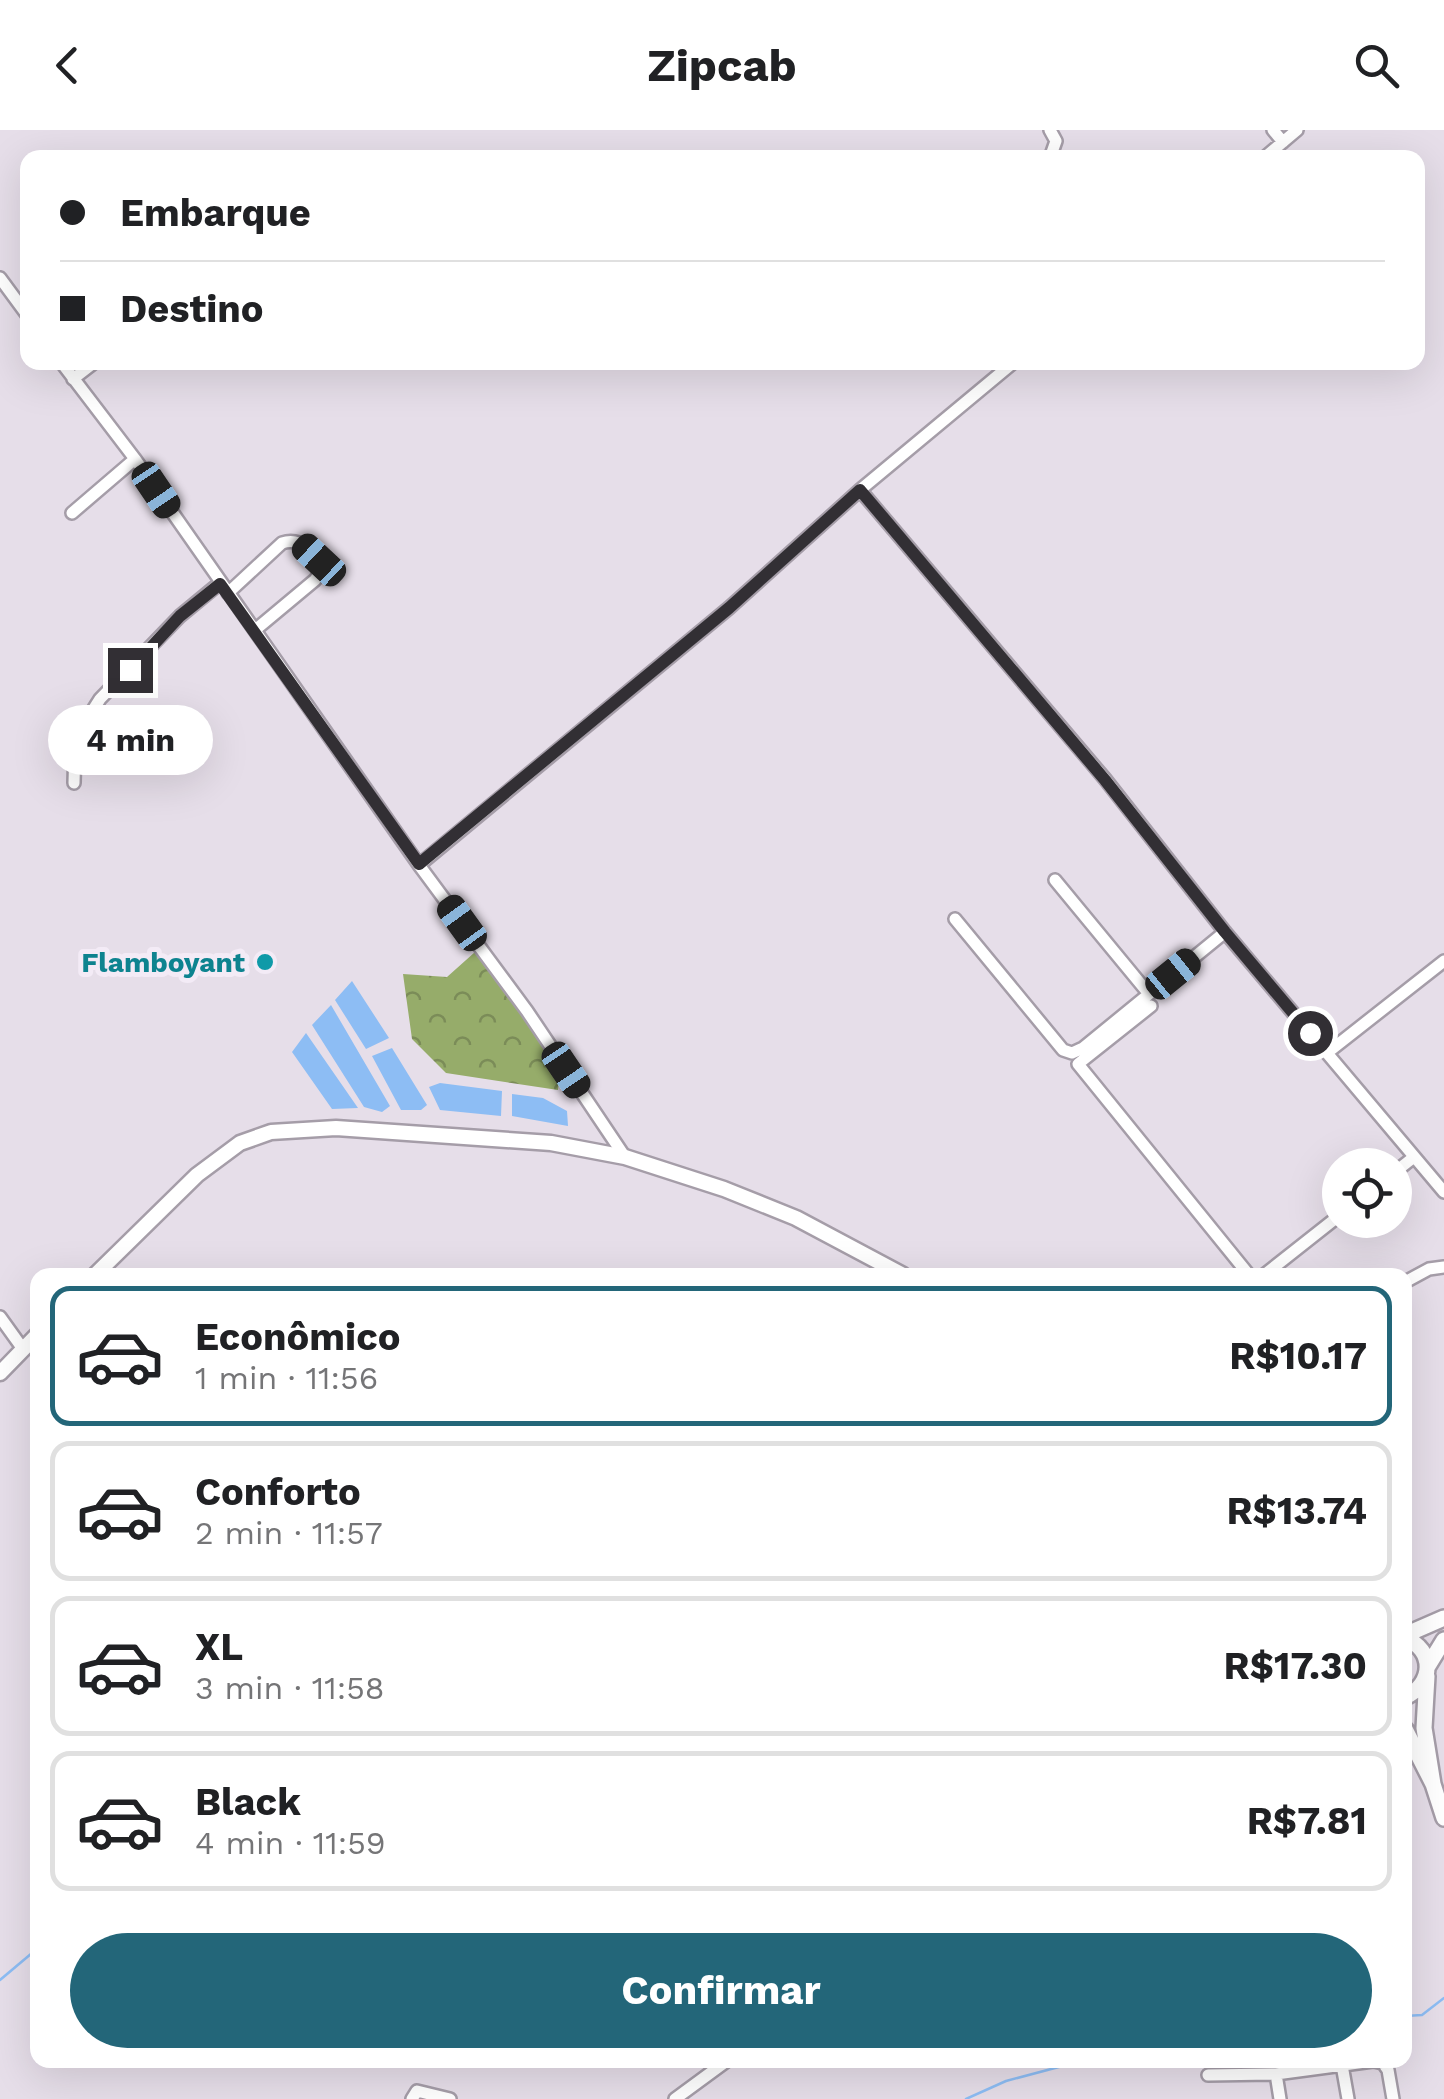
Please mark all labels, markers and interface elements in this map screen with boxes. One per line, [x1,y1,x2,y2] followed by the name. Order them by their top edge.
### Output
[40,38,95,93] icon: back
[1349,38,1404,93] icon: search
[647,39,797,92] text: Zipcab
[120,191,311,235] text: Embarque
[120,287,264,331] text: Destino
[127,457,185,523] car
[287,529,351,591] car
[108,648,153,693] route end
[48,705,212,775] callout: 4 min
[86,721,175,759] text: 4 min
[432,890,492,956] car
[1140,943,1206,1005] car
[81,946,245,979] place label: Flamboyant
[254,951,276,973] marker: Flamboyant
[1288,1011,1333,1056] route start
[537,1037,595,1103] car
[1322,1148,1412,1238] map controls
[1322,1148,1412,1238] button: locate
[75,1311,165,1401] icon: car
[195,1315,400,1359] text: Econômico
[1229,1334,1367,1378] text: R$10.17
[195,1359,378,1397] text: 1 min · 11:56
[75,1466,165,1556] icon: car
[195,1470,361,1514] text: Conforto
[1226,1489,1367,1533] text: R$13.74
[195,1514,383,1552] text: 2 min · 11:57
[75,1621,165,1711] icon: car
[195,1625,243,1669] text: XL
[1223,1644,1367,1688] text: R$17.30
[195,1669,385,1707] text: 3 min · 11:58
[75,1776,165,1866] icon: car
[195,1780,301,1824] text: Black
[1247,1799,1367,1843] text: R$7.81
[195,1824,386,1862] text: 4 min · 11:59
[70,1933,1372,2048] button: Confirmar

